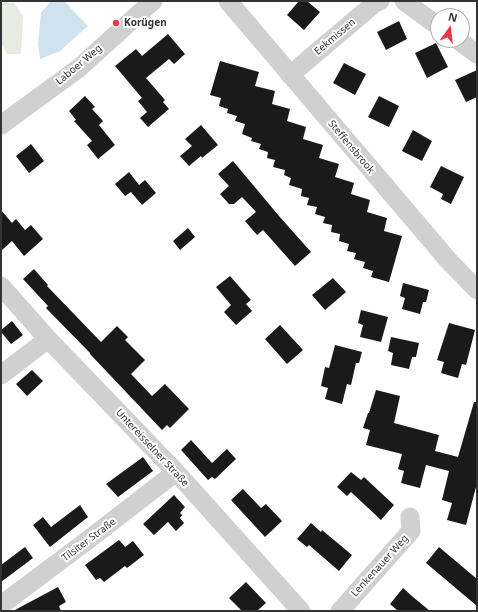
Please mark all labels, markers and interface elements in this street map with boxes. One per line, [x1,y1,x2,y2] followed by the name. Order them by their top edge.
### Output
[430,8,470,48] north arrow
[447,8,459,25] text: N
[312,16,358,58] street label: Eekmissen
[124,17,167,29] place label: Korügen
[111,18,121,28] marker: Korügen
[54,42,104,88] street label: Laboer Weg
[325,118,377,176] street label: Steffensbrook
[113,407,191,489] street label: Untereisselner Straße
[60,516,118,564] street label: Tilsiter Straße
[349,533,411,599] street label: Lenkenauer Weg

